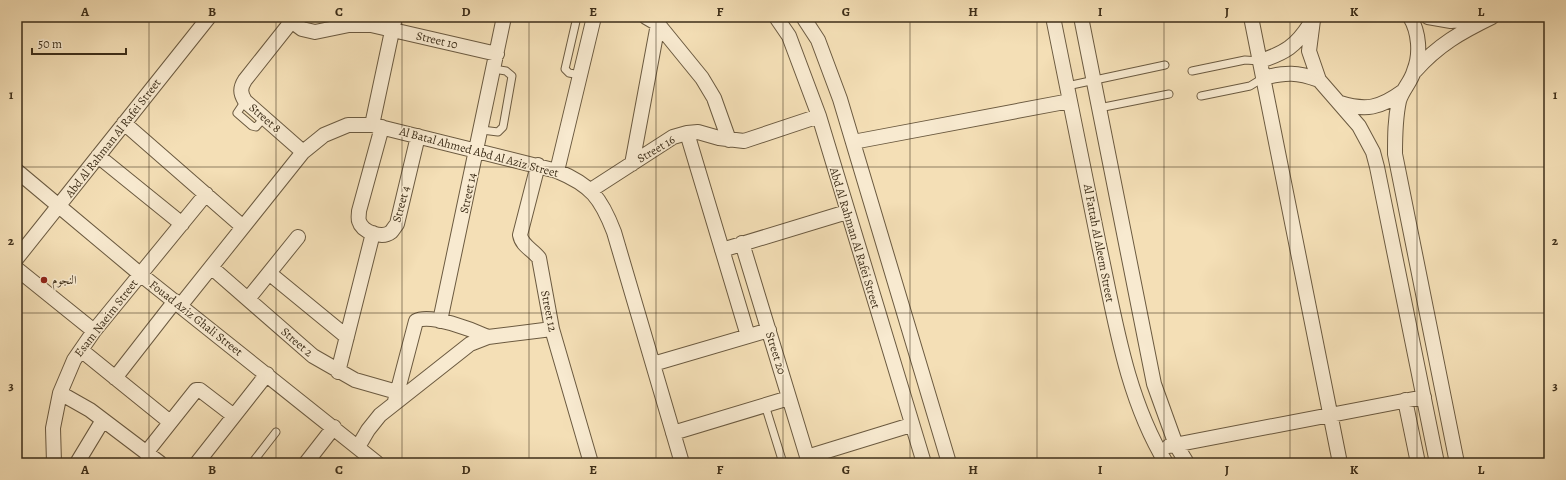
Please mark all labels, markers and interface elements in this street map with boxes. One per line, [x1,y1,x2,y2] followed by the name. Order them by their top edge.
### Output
[80,3,90,20] text: A
[208,3,216,20] text: B
[335,3,343,20] text: C
[461,3,471,20] text: D
[589,3,597,20] text: E
[717,3,724,20] text: F
[842,3,850,20] text: G
[968,3,978,20] text: H
[1098,3,1103,20] text: I
[1225,3,1229,20] text: J
[1350,3,1359,20] text: K
[1478,3,1485,20] text: L
[415,27,459,53] street label: Street 10
[32,30,126,56] scale bar
[38,36,62,52] text: 50 m
[61,75,164,201] street label: Abd Al Rahman Al Rafei Street
[9,86,14,103] text: 1
[1553,86,1558,103] text: 1
[246,100,285,137] street label: Street 8
[397,123,560,181] street label: Al Batal Ahmed Abd Al Aziz Street
[634,131,678,167] street label: Street 16
[826,165,884,310] street label: Abd Al Rahman Al Rafei Street
[456,171,480,215] street label: Street 14
[1080,182,1118,303] street label: Al Fattah Al Aleem Street
[388,183,414,224] street label: Street 4
[8,232,15,249] text: 2
[1552,232,1559,249] text: 2
[52,272,77,291] place label: النجوم
[39,275,49,285] marker: النجوم
[71,276,141,360] street label: Esam Naeim Street
[146,276,246,360] street label: Fouad Aziz Ghali Street
[537,289,561,333] street label: Street 12
[278,324,317,361] street label: Street 2
[762,330,790,376] street label: Street 20
[8,377,14,394] text: 3
[1552,377,1558,394] text: 3
[80,461,90,478] text: A
[208,461,216,478] text: B
[335,461,343,478] text: C
[461,461,471,478] text: D
[589,461,597,478] text: E
[717,461,724,478] text: F
[842,461,850,478] text: G
[968,461,978,478] text: H
[1098,461,1103,478] text: I
[1225,461,1229,478] text: J
[1350,461,1359,478] text: K
[1478,461,1485,478] text: L

